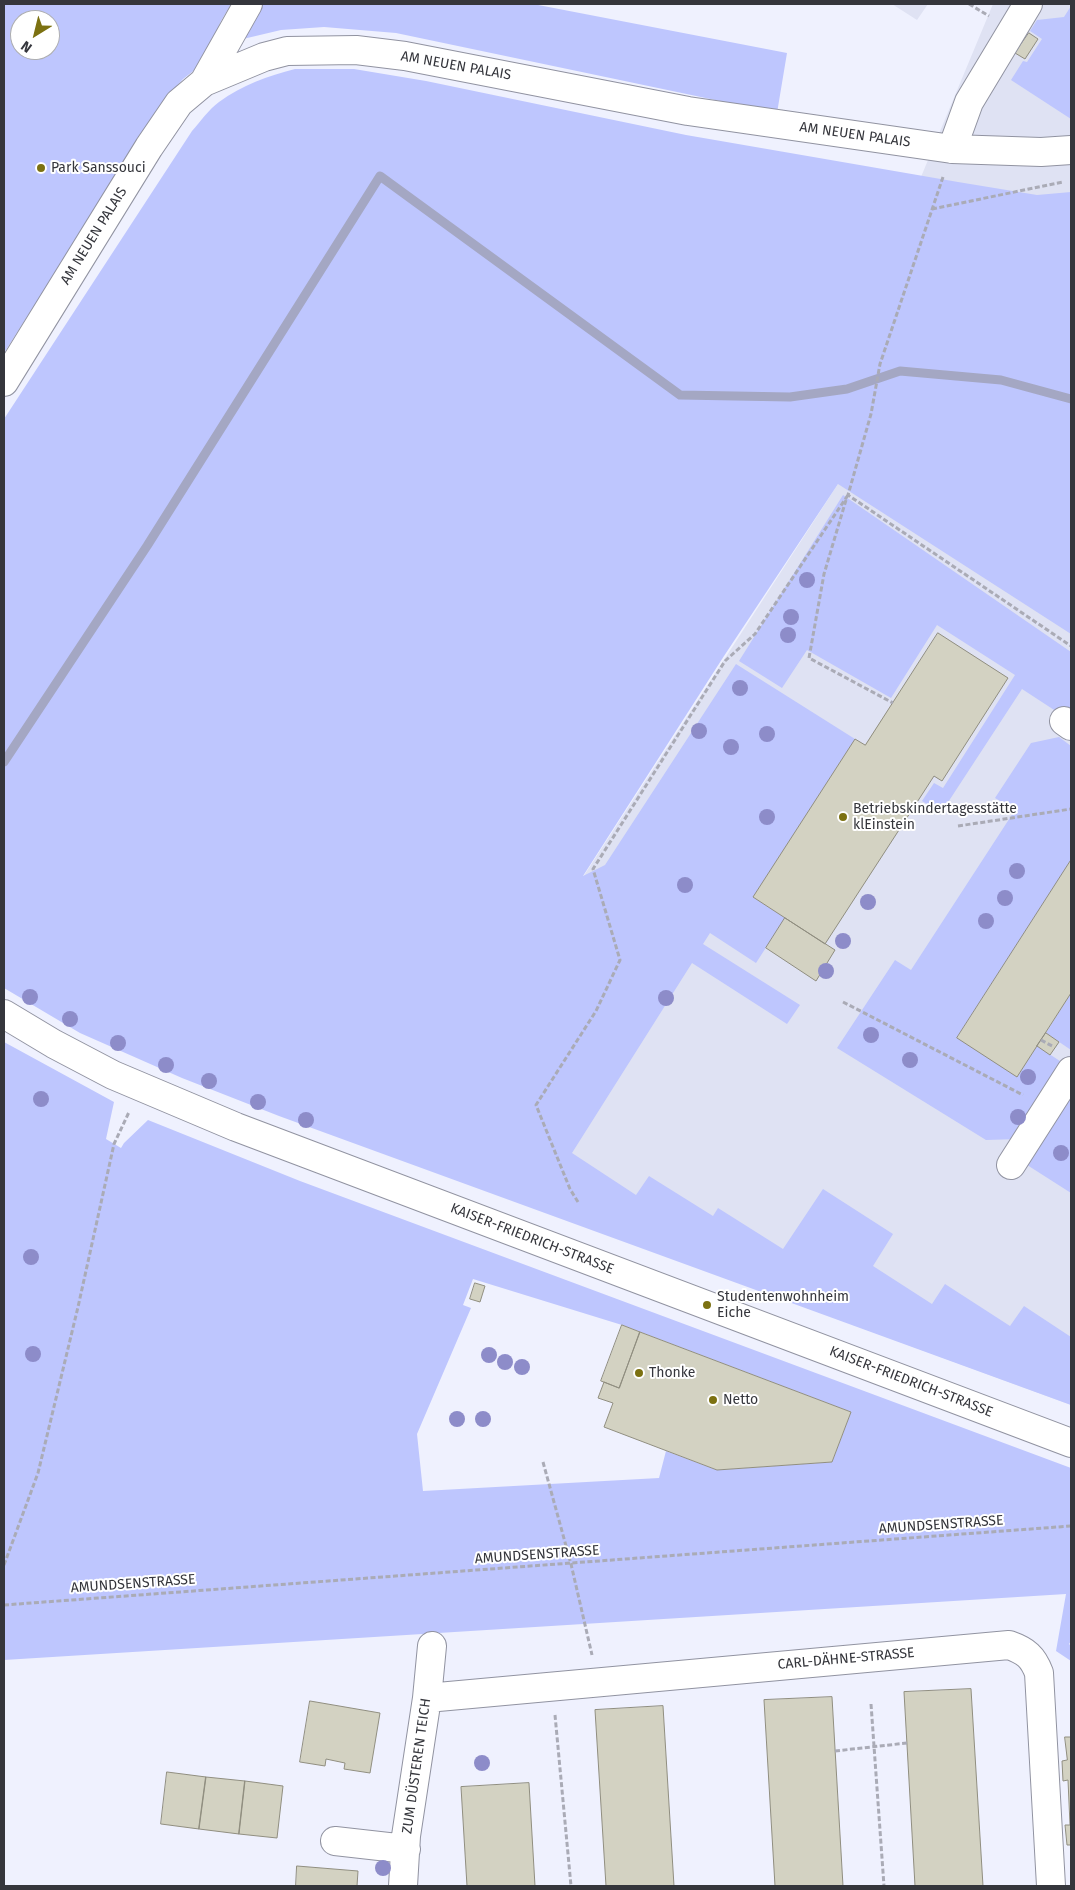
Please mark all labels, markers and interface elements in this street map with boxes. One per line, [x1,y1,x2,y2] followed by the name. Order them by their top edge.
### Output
[10,10,60,60] north arrow
[18,37,35,56] text: N
[400,48,512,84] street label: AM NEUEN PALAIS
[798,119,912,151] street label: AM NEUEN PALAIS
[51,160,146,176] place label: Park Sanssouci
[35,162,47,174] marker: Park Sanssouci
[57,184,131,288] street label: AM NEUEN PALAIS
[853,801,1017,834] place label: Betriebskindertagesstätte klEinstein
[837,811,849,823] marker: Betriebskindertagesstätte klEinstein
[448,1200,616,1278] street label: KAISER-FRIEDRICH-STRASSE
[717,1289,849,1321] place label: Studentenwohnheim Eiche
[701,1299,713,1311] marker: Studentenwohnheim Eiche
[827,1343,995,1421] street label: KAISER-FRIEDRICH-STRASSE
[649,1365,695,1381] place label: Thonke
[633,1367,645,1379] marker: Thonke
[723,1392,758,1408] place label: Netto
[707,1394,719,1406] marker: Netto
[878,1512,1004,1538] street label: AMUNDSENSTRASSE
[474,1542,600,1568] street label: AMUNDSENSTRASSE
[70,1571,196,1597] street label: AMUNDSENSTRASSE
[777,1645,915,1673] street label: CARL-DÄHNE-STRASSE
[399,1697,435,1835] street label: ZUM DÜSTEREN TEICH

